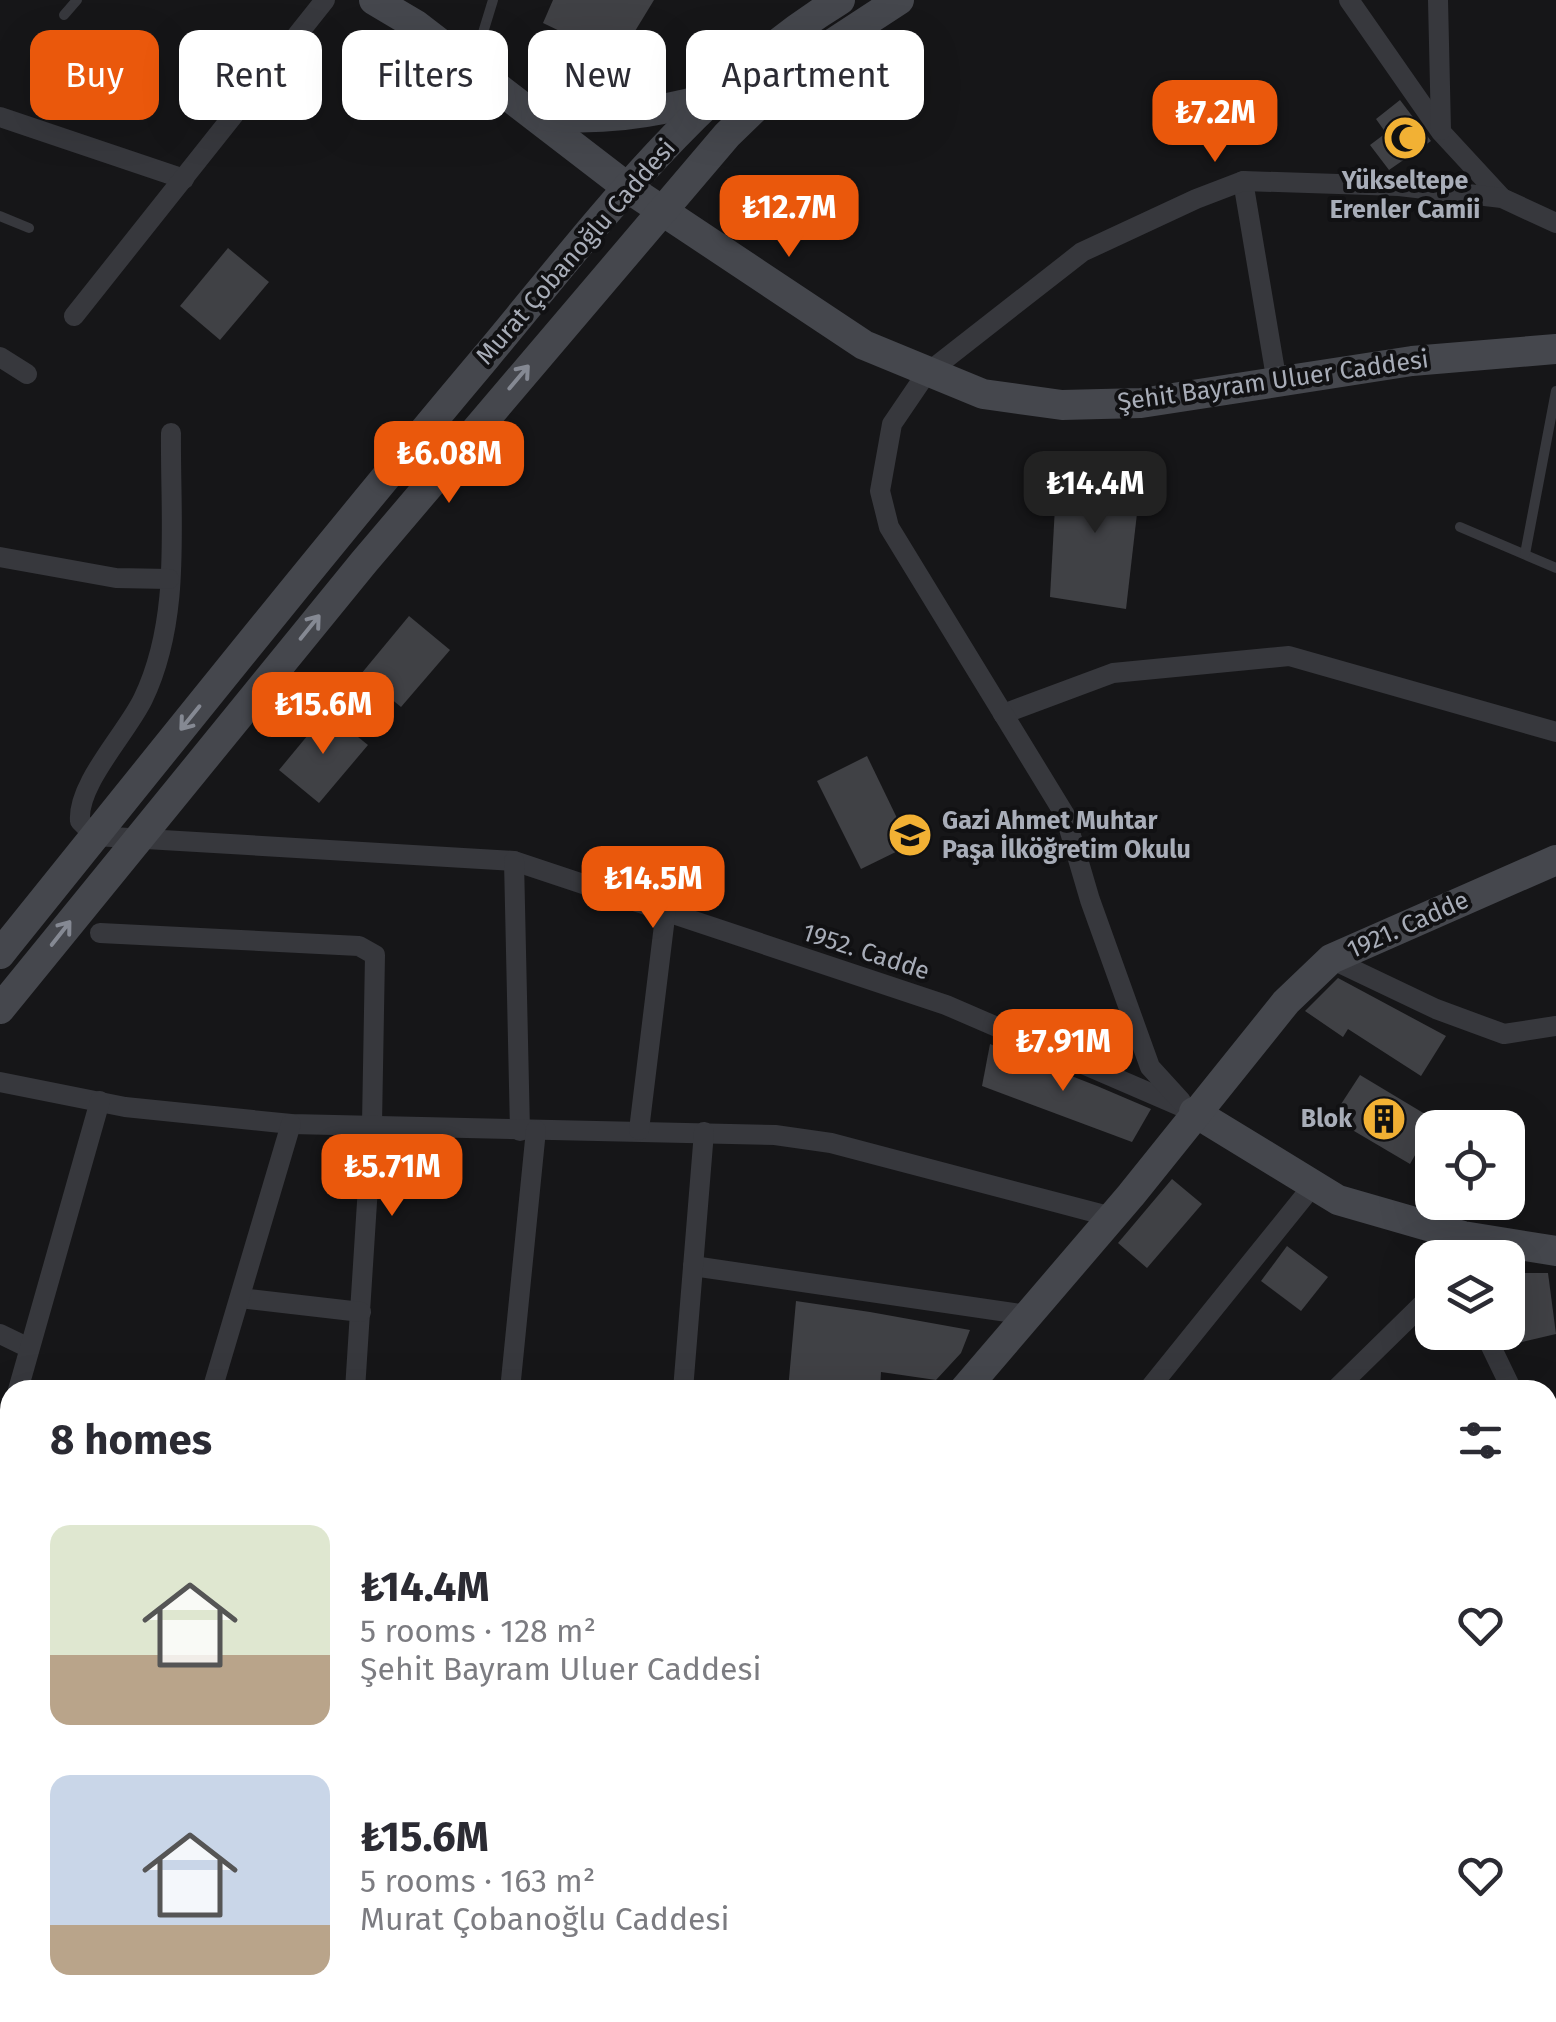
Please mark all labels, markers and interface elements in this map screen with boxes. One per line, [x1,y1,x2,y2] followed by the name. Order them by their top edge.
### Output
[30,30,159,120] chip: Buy
[179,30,322,120] chip: Rent
[342,30,508,120] chip: Filters
[528,30,666,120] chip: New
[686,30,924,120] chip: Apartment
[1145,80,1285,165] pin: ₺7.2M
[1174,93,1256,131] text: ₺7.2M
[1382,115,1428,161] mosque icon: Yükseltepe Erenler Camii
[470,133,682,371] street label: Murat Çobanoğlu Caddesi
[1330,166,1480,225] place label: Yükseltepe Erenler Camii
[708,175,870,260] pin: ₺12.7M
[742,188,836,226] text: ₺12.7M
[1116,344,1430,418] street label: Şehit Bayram Uluer Caddesi
[507,365,529,391] one-way arrow
[368,421,530,506] pin: ₺6.08M
[396,434,502,472] text: ₺6.08M
[1014,451,1176,536] pin: ₺14.4M
[1046,464,1144,502] text: ₺14.4M
[299,614,321,640] one-way arrow
[242,672,404,757] pin: ₺15.6M
[274,685,372,723] text: ₺15.6M
[179,704,201,730] one-way arrow
[942,806,1191,865] place label: Gazi Ahmet Muhtar Paşa İlköğretim Okulu
[887,812,933,858] school or university icon: Gazi Ahmet Muhtar Paşa İlköğretim Okulu
[572,846,734,931] pin: ₺14.5M
[604,859,702,897] text: ₺14.5M
[1343,885,1473,965] street label: 1921. Cadde
[799,917,933,987] street label: 1952. Cadde
[50,920,72,946] one-way arrow
[982,1009,1144,1094] pin: ₺7.91M
[1015,1022,1111,1060] text: ₺7.91M
[1361,1096,1407,1142] building icon: Blok
[1301,1104,1353,1134] place label: Blok
[1415,1110,1525,1350] map controls
[1415,1110,1525,1220] button: locate
[311,1134,473,1219] pin: ₺5.71M
[343,1147,441,1185] text: ₺5.71M
[1415,1240,1525,1350] button: layers
[1453,1413,1508,1468] icon: filters
[50,1415,212,1465] text: 8 homes
[360,1562,490,1612] text: ₺14.4M
[130,1565,250,1685] icon: home
[1453,1598,1508,1653] icon: heart
[360,1612,596,1650] text: 5 rooms · 128 m²
[360,1650,762,1688] text: Şehit Bayram Uluer Caddesi
[360,1812,489,1862] text: ₺15.6M
[130,1815,250,1935] icon: home
[1453,1848,1508,1903] icon: heart
[360,1862,595,1900] text: 5 rooms · 163 m²
[360,1900,730,1938] text: Murat Çobanoğlu Caddesi

